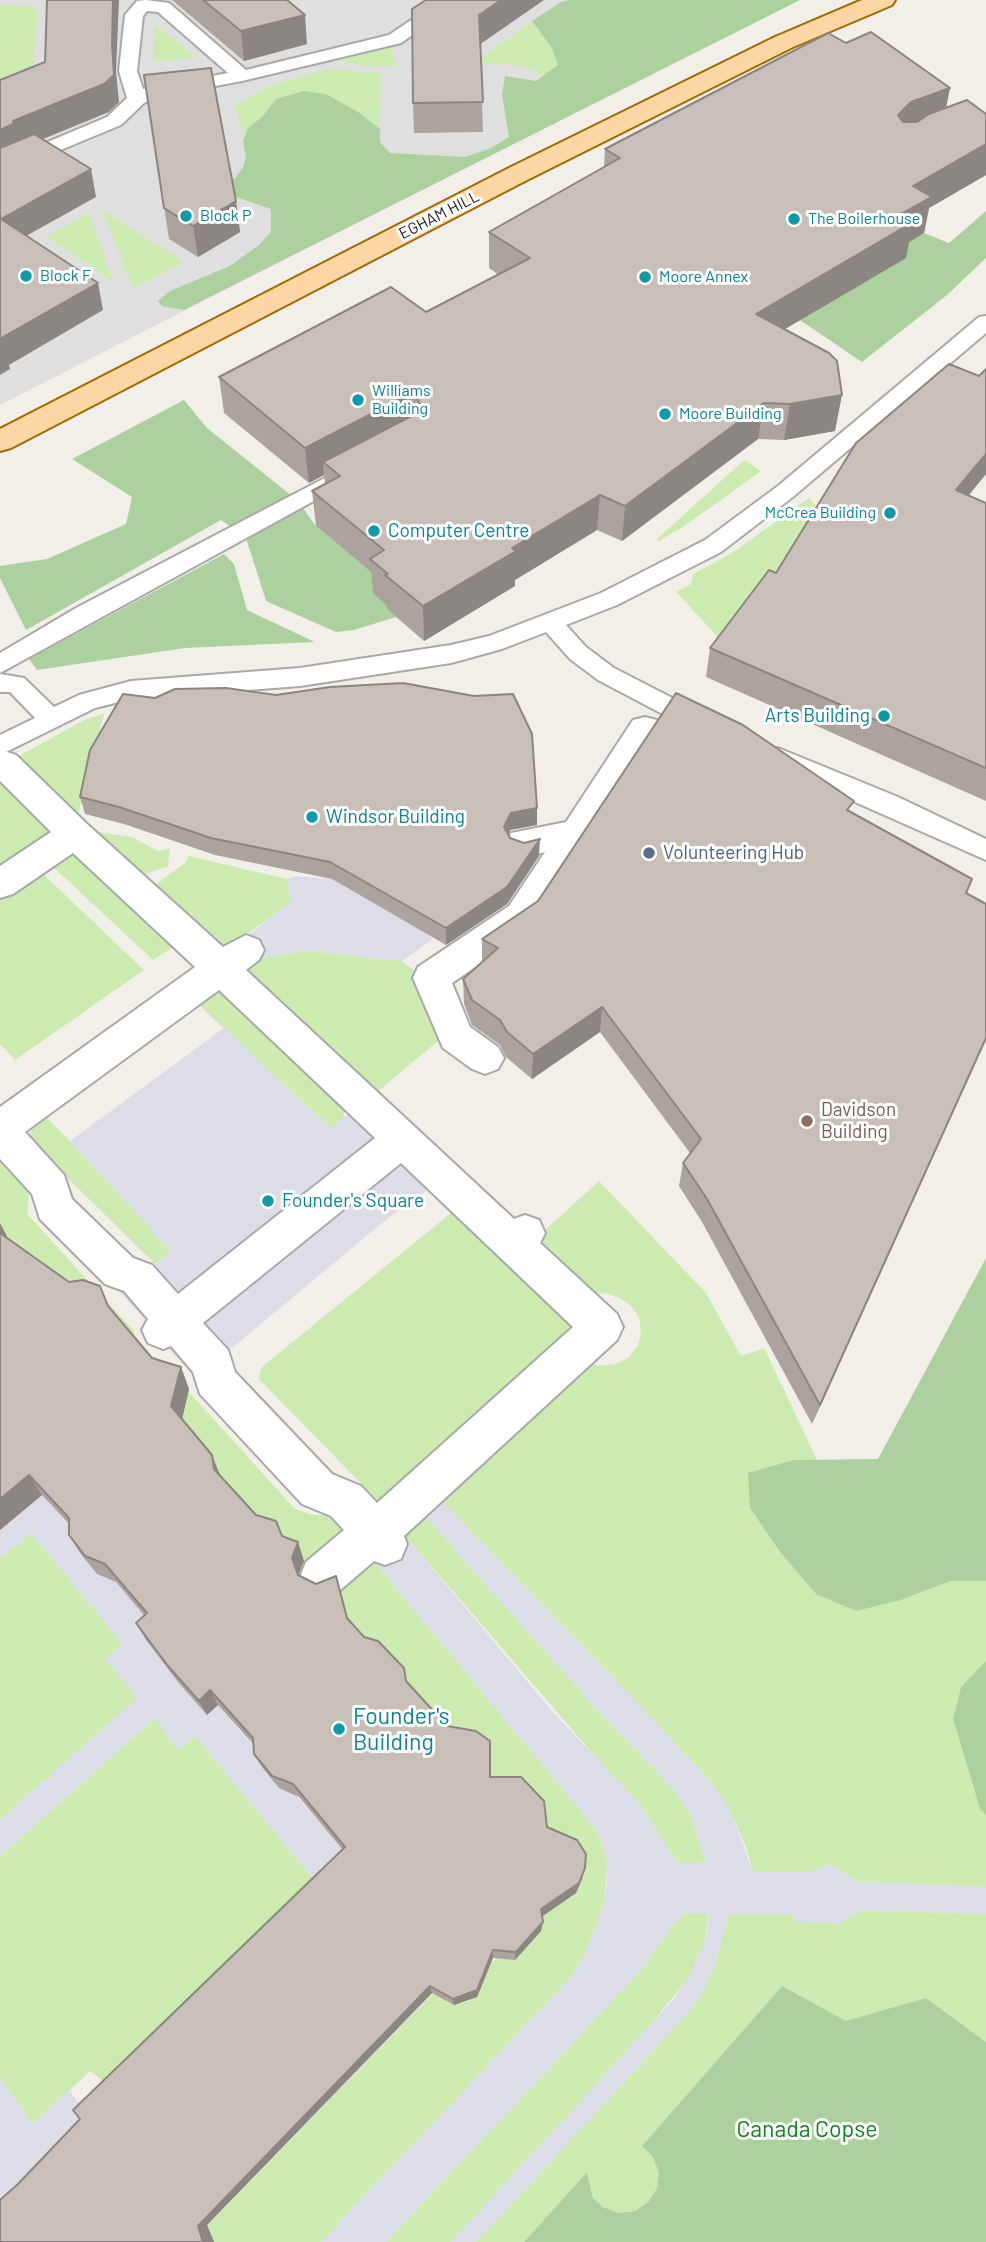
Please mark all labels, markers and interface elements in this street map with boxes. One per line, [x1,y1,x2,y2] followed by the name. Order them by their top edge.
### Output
[396,187,482,243] street label: EGHAM HILL
[200,206,251,226] place label: Block P
[178,208,194,224] marker: Block P
[808,209,920,229] place label: The Boilerhouse
[786,211,802,227] marker: The Boilerhouse
[40,266,91,286] place label: Block F
[659,267,748,287] place label: Moore Annex
[18,268,34,284] marker: Block F
[637,269,653,285] marker: Moore Annex
[372,381,431,419] place label: Williams Building
[350,392,366,408] marker: Williams Building
[679,404,781,424] place label: Moore Building
[657,406,673,422] marker: Moore Building
[765,503,876,523] place label: McCrea Building
[882,505,898,521] marker: McCrea Building
[388,520,529,542] place label: Computer Centre
[366,523,382,539] marker: Computer Centre
[765,705,870,727] place label: Arts Building
[876,708,892,724] marker: Arts Building
[326,806,465,828] place label: Windsor Building
[304,809,320,825] marker: Windsor Building
[663,842,804,864] place label: Volunteering Hub
[641,845,657,861] marker: Volunteering Hub
[821,1099,896,1143] place label: Davidson Building
[799,1113,815,1129] marker: Davidson Building
[282,1190,424,1212] place label: Founder's Square
[260,1193,276,1209] marker: Founder's Square
[353,1702,450,1756] place label: Founder's Building
[331,1721,347,1737] marker: Founder's Building
[736,2115,878,2143] park label: Canada Copse

